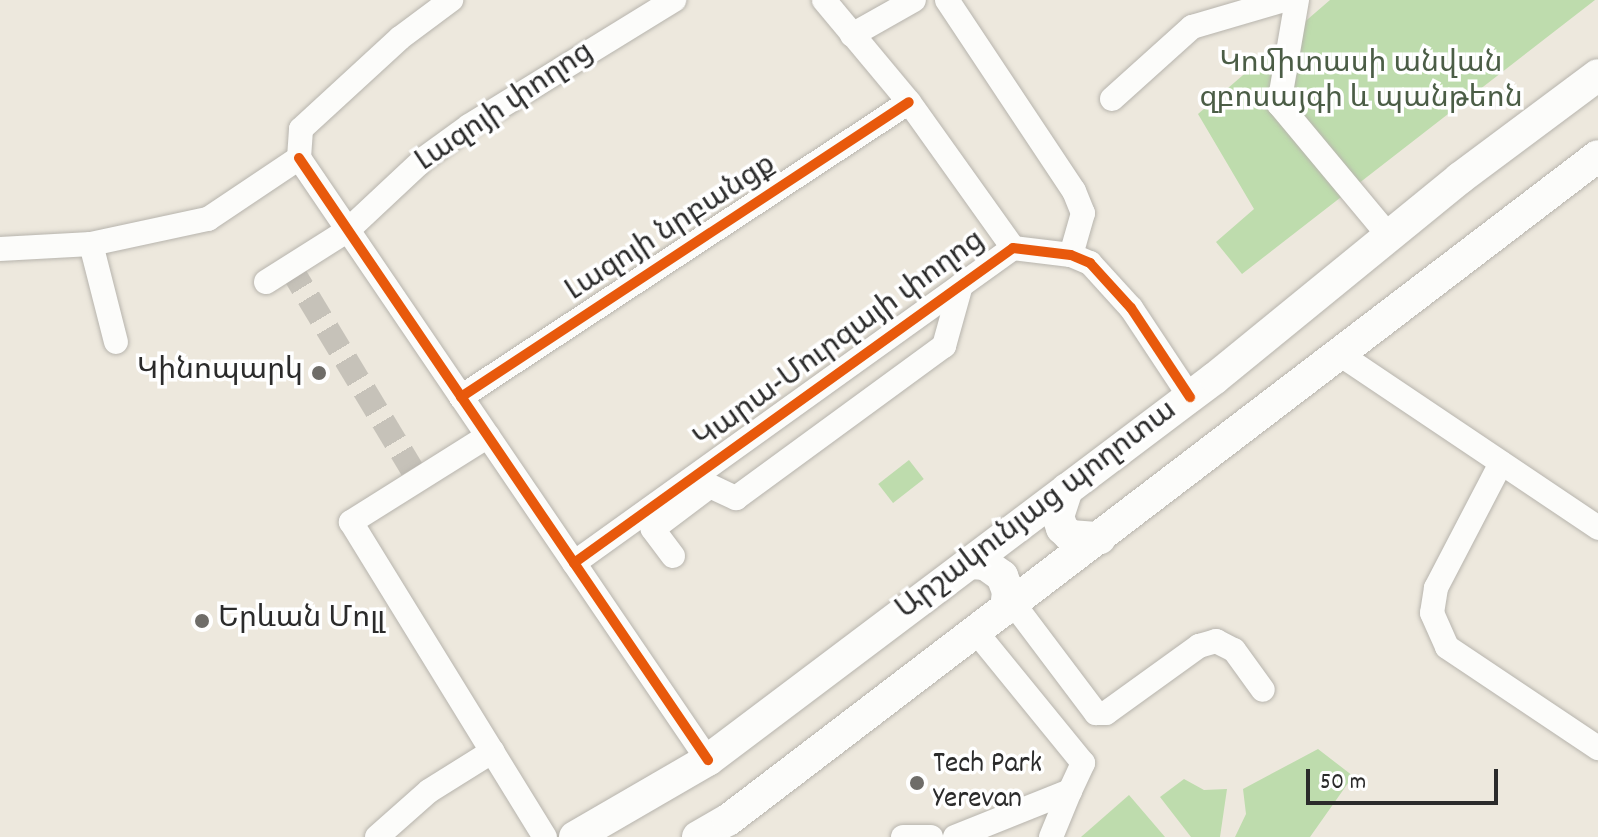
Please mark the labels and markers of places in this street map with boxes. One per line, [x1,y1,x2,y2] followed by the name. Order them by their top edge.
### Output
[137,355,303,391] place label: Կինոպարկ
[310,364,328,382] marker: Կինոպարկ
[218,603,385,639] place label: Երևան Մոլլ
[193,612,211,630] marker: Երևան Մոլլ
[933,748,1042,818] place label: Tech Park Yerevan
[908,774,926,792] marker: Tech Park Yerevan

